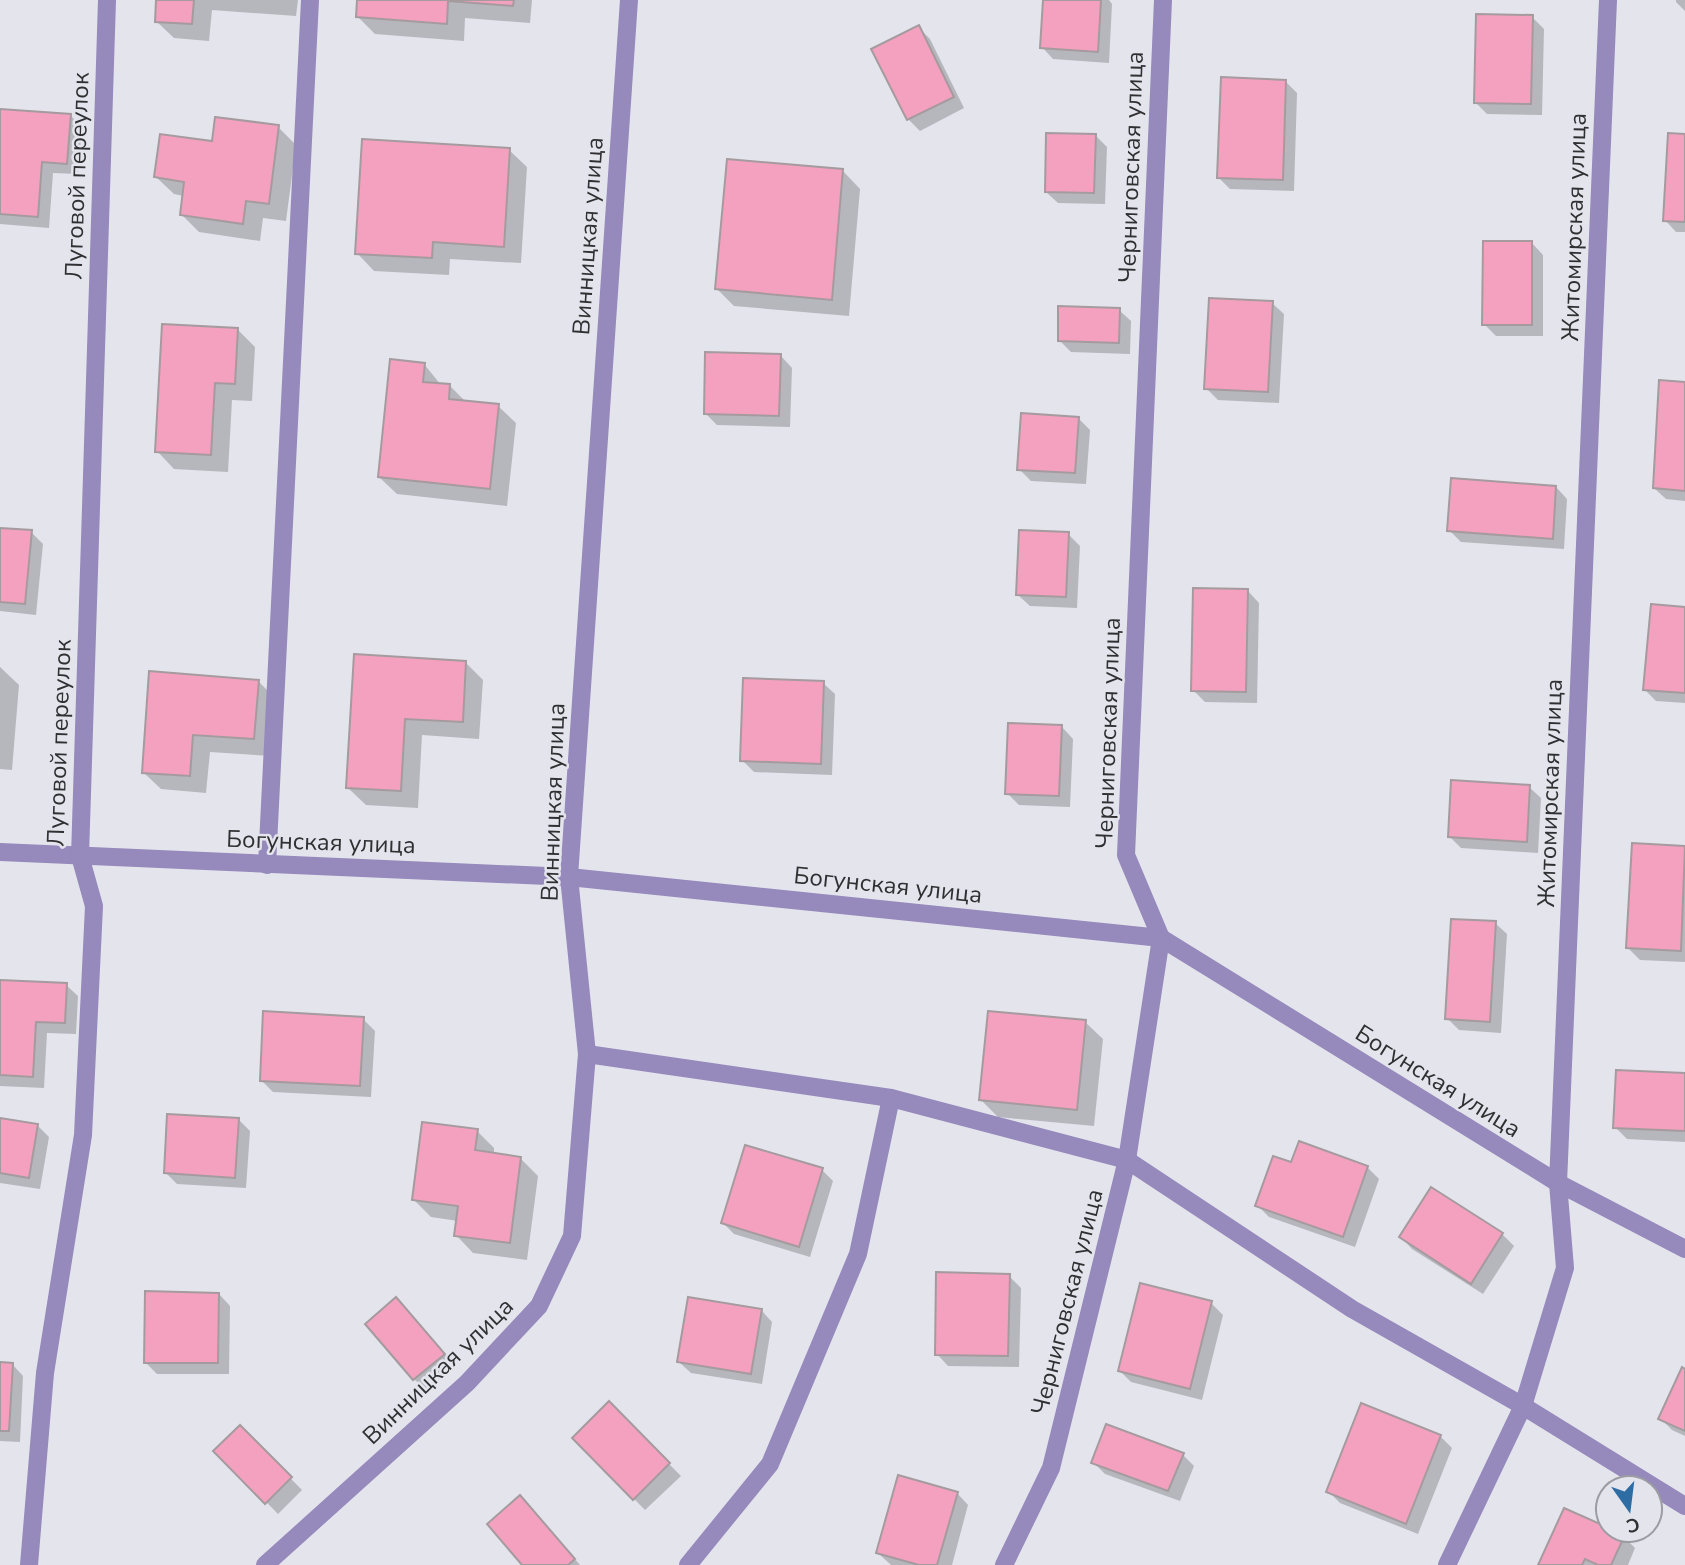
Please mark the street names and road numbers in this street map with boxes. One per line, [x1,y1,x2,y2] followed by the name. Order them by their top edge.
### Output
[1111,51,1151,283] street label: Черниговская улица
[57,72,97,280] street label: Луговой переулок
[1554,112,1594,342] street label: Житомирская улица
[565,136,611,336] street label: Винницкая улица
[1088,617,1128,849] street label: Черниговская улица
[39,639,79,847] street label: Луговой переулок
[1530,678,1570,908] street label: Житомирская улица
[534,702,572,902] street label: Винницкая улица
[226,823,416,861] street label: Богунская улица
[792,859,984,911] street label: Богунская улица
[1349,1017,1527,1145] street label: Богунская улица
[1023,1186,1111,1418] street label: Черниговская улица
[356,1291,520,1451] street label: Винницкая улица

